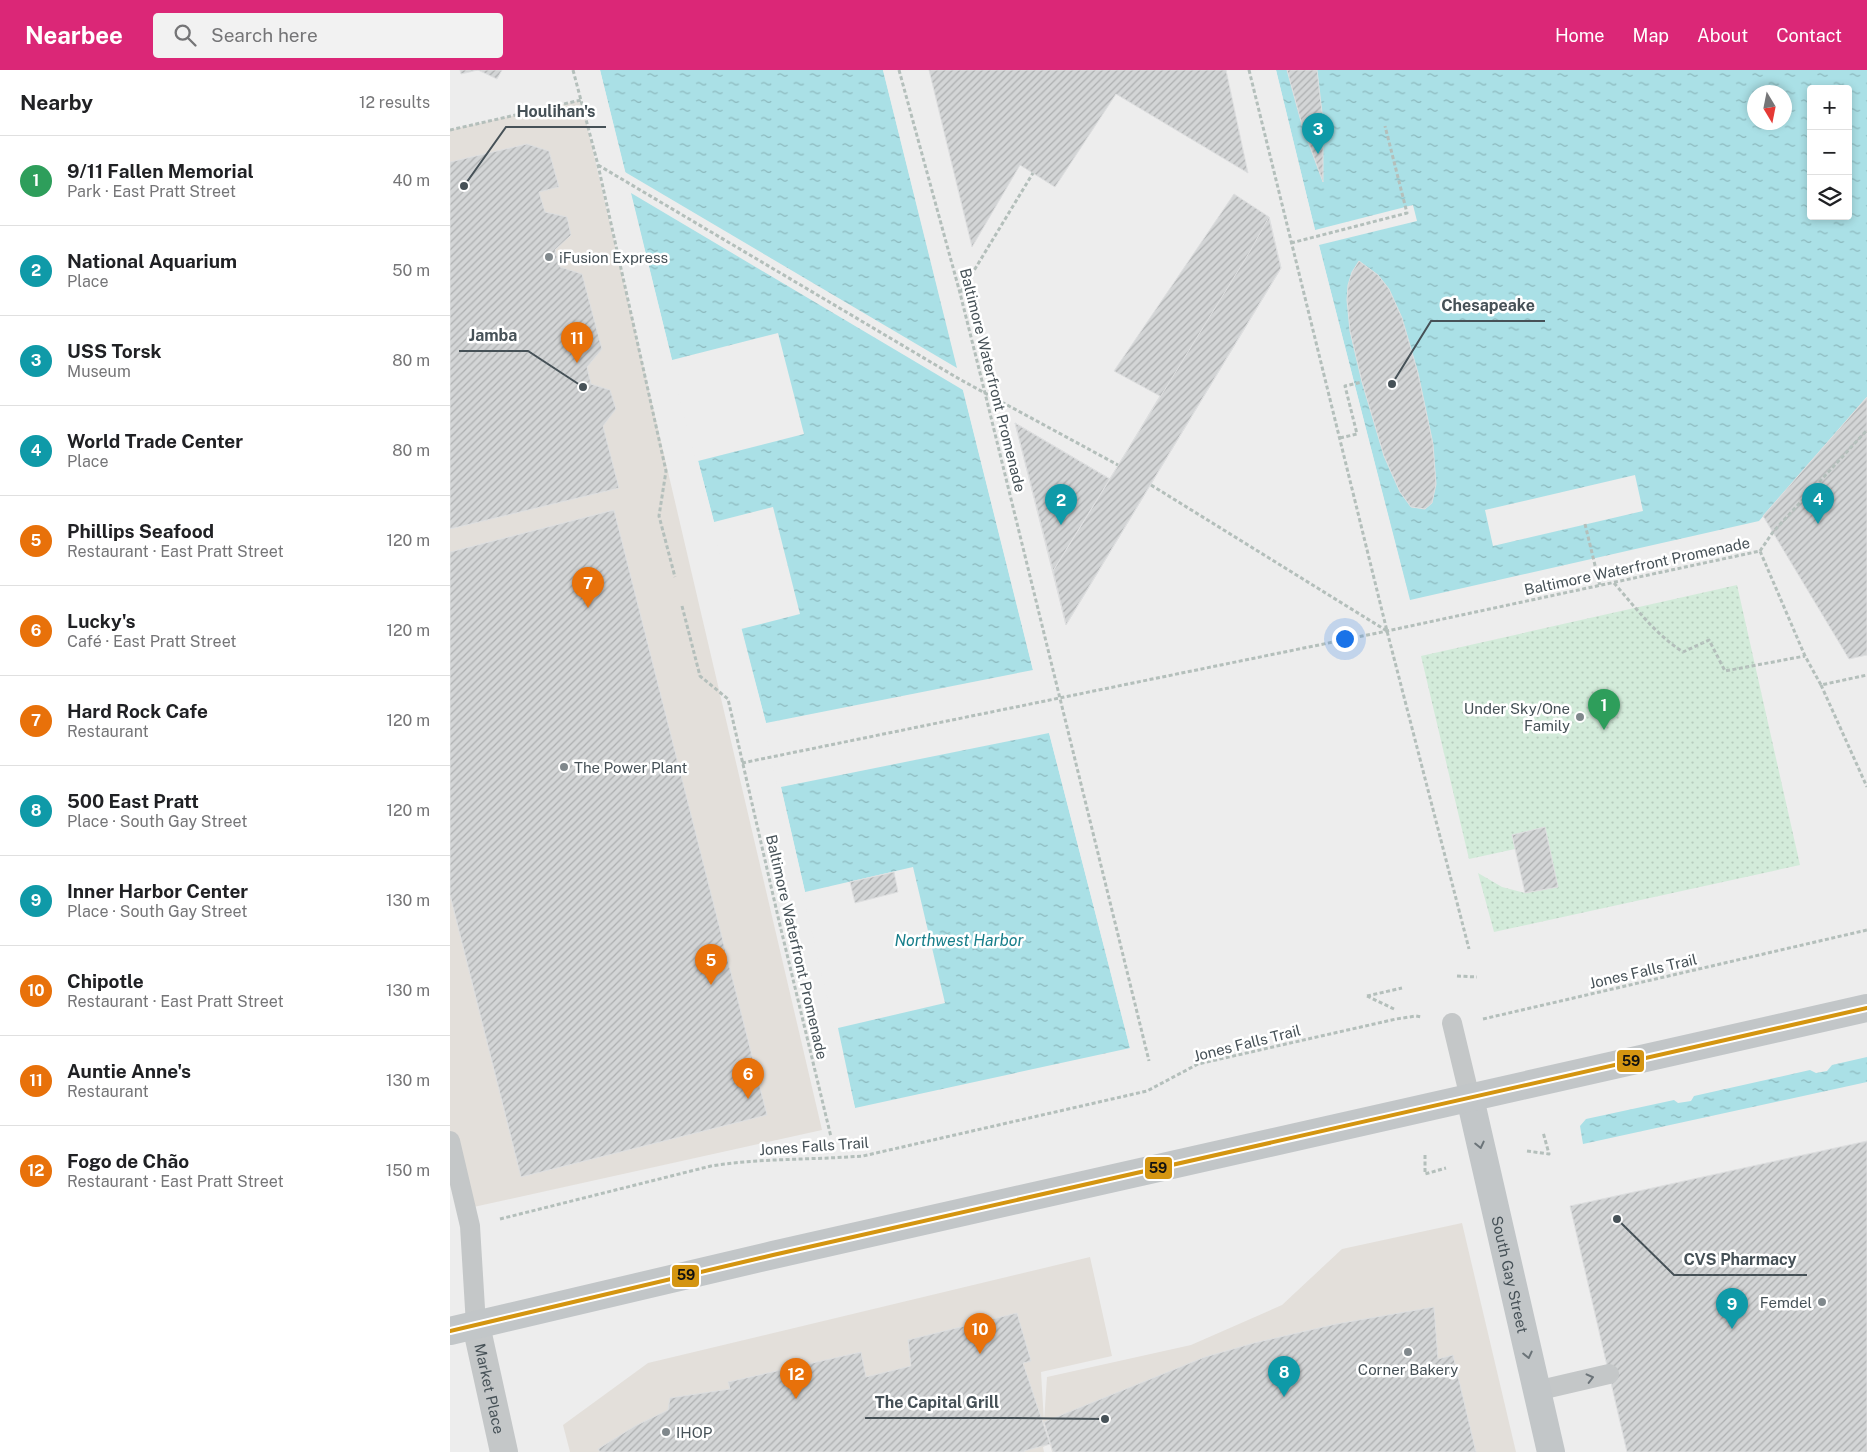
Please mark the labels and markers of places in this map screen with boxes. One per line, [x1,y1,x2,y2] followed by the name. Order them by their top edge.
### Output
[506,96,606,127] callout: Houlihan's
[1302,113,1334,154] pin: 3
[559,249,668,266] place label: iFusion Express
[543,251,555,263] marker: iFusion Express
[1431,290,1545,321] callout: Chesapeake
[459,320,528,351] callout: Jamba
[561,322,593,363] pin: 11
[1802,483,1834,524] pin: 4
[1045,484,1077,525] pin: 2
[572,567,604,608] pin: 7
[1588,689,1620,730] pin: 1
[1464,700,1570,734] place label: Under Sky/One Family
[1574,711,1586,723] marker: Under Sky/One Family
[574,759,688,776] place label: The Power Plant
[558,761,570,773] marker: The Power Plant
[695,944,727,985] pin: 5
[732,1058,764,1099] pin: 6
[1674,1244,1807,1275] callout: CVS Pharmacy
[1716,1288,1748,1329] pin: 9
[1760,1294,1812,1311] place label: Femdel
[1816,1296,1828,1308] marker: Femdel
[964,1313,996,1354] pin: 10
[1402,1346,1414,1358] marker: Corner Bakery
[1268,1356,1300,1397] pin: 8
[780,1358,812,1399] pin: 12
[1358,1361,1458,1378] place label: Corner Bakery
[865,1387,1009,1418] callout: The Capital Grill
[676,1424,713,1441] place label: IHOP
[660,1426,672,1438] marker: IHOP

